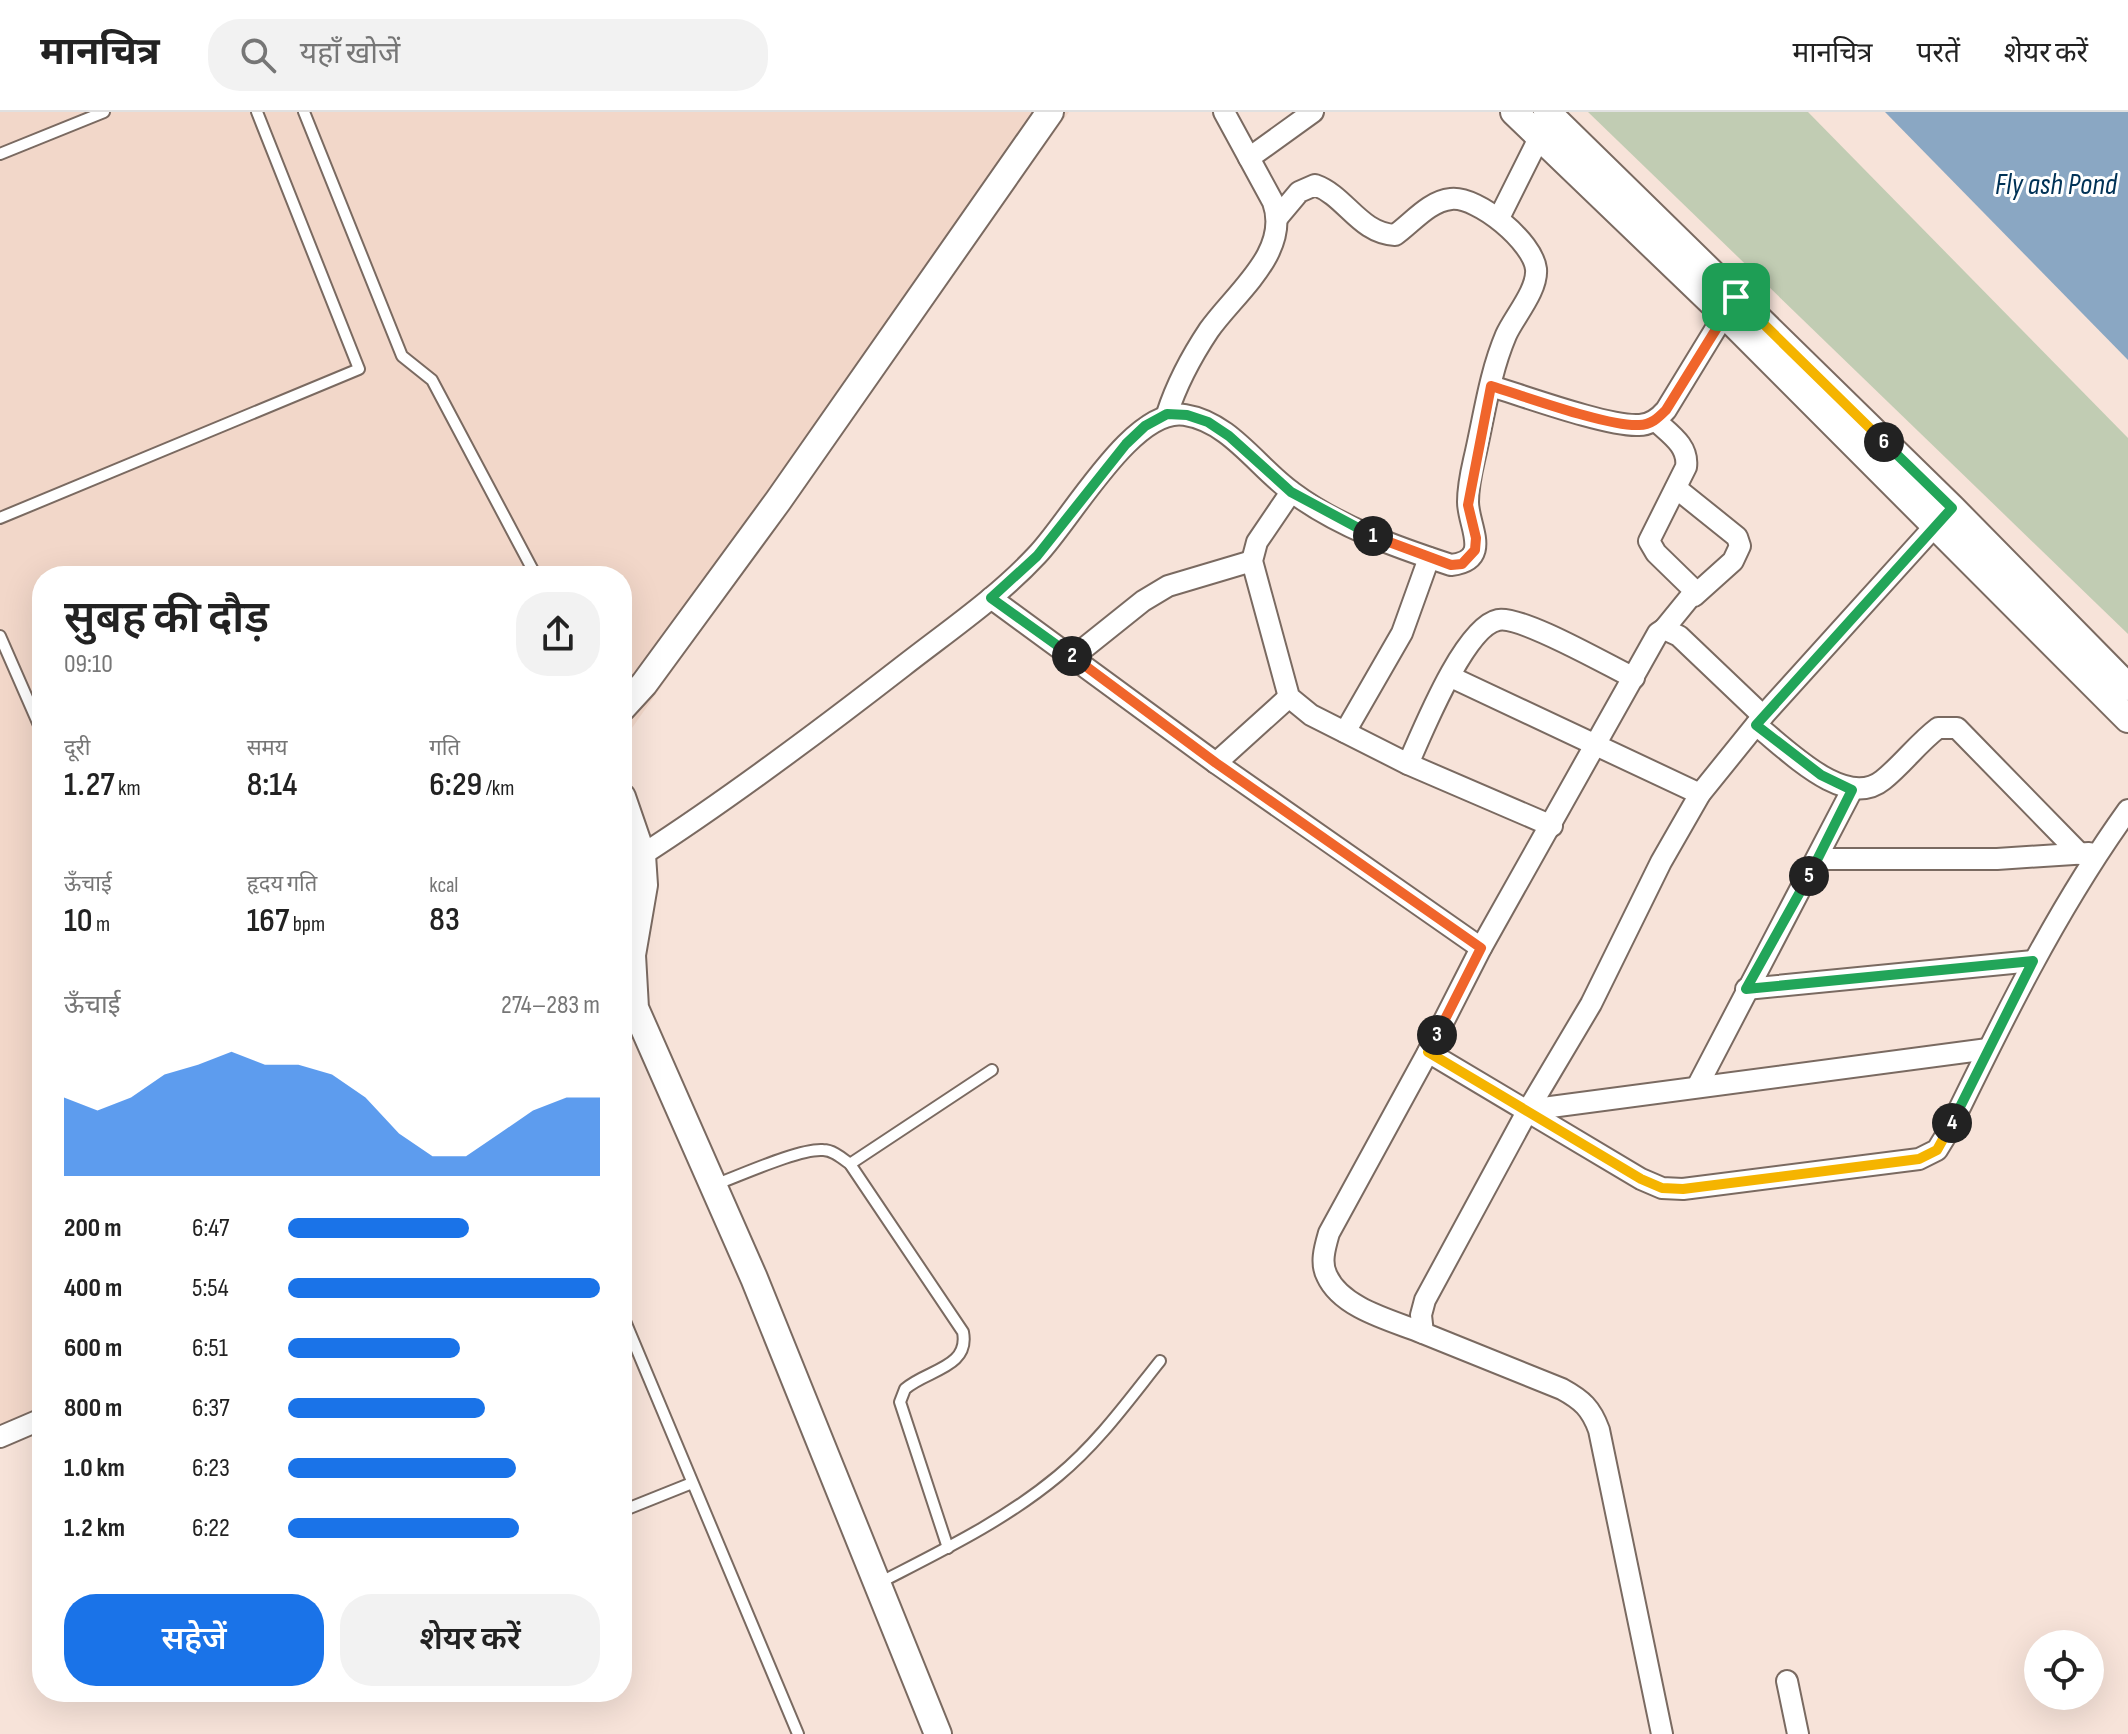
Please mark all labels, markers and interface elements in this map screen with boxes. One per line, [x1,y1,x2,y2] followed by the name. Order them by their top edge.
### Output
[208,19,768,91] search box
[40,30,160,75] text: मानचित्र
[236,33,280,77] icon: search
[300,36,400,72] text: यहाँ खोजें
[1793,37,1873,70] text: मानचित्र
[1917,37,1960,70] text: परतें
[2004,37,2088,70] text: शेयर करें
[1995,167,2118,203] water label: Fly ash Pond
[1702,263,1770,331] pin
[1714,275,1758,319] icon: arrive
[1864,422,1904,462] pin: 6
[1879,428,1889,455] text: 6
[1353,516,1393,556] pin: 1
[1369,522,1377,549] text: 1
[64,592,269,645] text: सुबह की दौड़
[516,592,600,676] button: share
[1052,636,1092,676] pin: 2
[1067,642,1077,669] text: 2
[64,649,113,680] text: 09:10
[64,735,90,762] text: दूरी
[247,735,287,762] text: समय
[429,735,460,762] text: गति
[64,764,115,805] text: 1.27
[247,764,297,805] text: 8:14
[429,764,482,805] text: 6:29
[115,775,141,802] text: km
[482,775,514,802] text: /km
[1789,856,1829,896] pin: 5
[1804,862,1814,889] text: 5
[64,871,112,898] text: ऊँचाई
[247,871,317,898] text: हृदय गति
[429,872,458,899] text: kcal
[429,899,460,940] text: 83
[64,900,92,941] text: 10
[247,900,289,941] text: 167
[92,911,110,938] text: m
[289,911,325,938] text: bpm
[64,990,120,1021] text: ऊँचाई
[501,990,600,1021] text: 274–283 m
[1417,1015,1457,1055] pin: 3
[1432,1021,1442,1048] text: 3
[1932,1103,1972,1143] pin: 4
[1947,1109,1957,1136] text: 4
[64,1213,121,1244] text: 200 m
[192,1213,229,1244] text: 6:47
[64,1273,122,1304] text: 400 m
[192,1273,229,1304] text: 5:54
[64,1333,122,1364] text: 600 m
[192,1333,228,1364] text: 6:51
[64,1393,122,1424] text: 800 m
[192,1393,230,1424] text: 6:37
[64,1453,125,1484] text: 1.0 km
[192,1453,230,1484] text: 6:23
[64,1513,125,1544] text: 1.2 km
[192,1513,230,1544] text: 6:22
[64,1594,324,1686] button: सहेजें
[340,1594,600,1686] button: शेयर करें
[2024,1630,2104,1710] map controls
[2024,1630,2104,1710] button: locate

